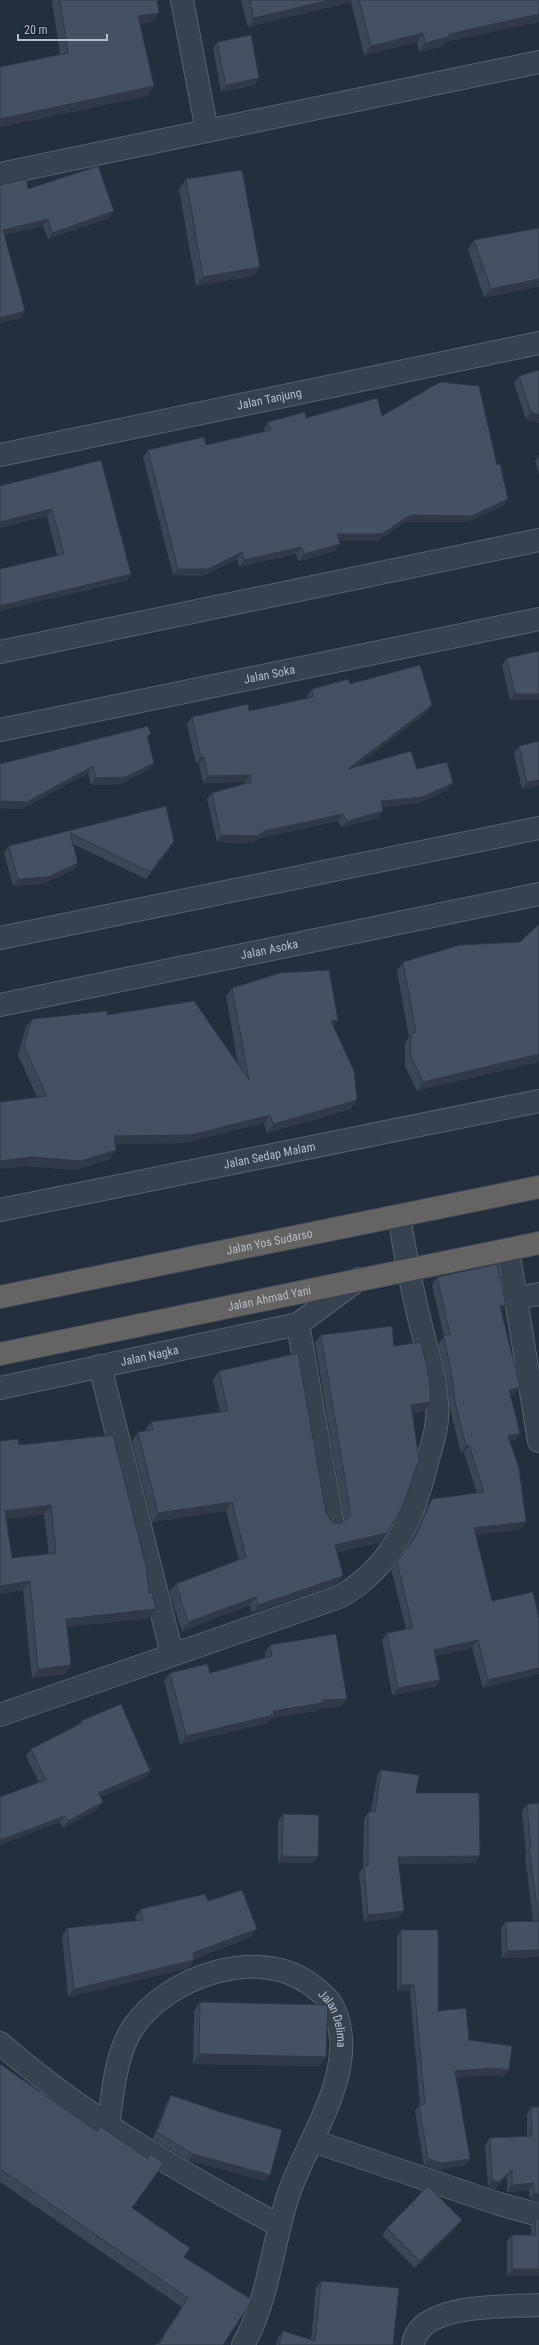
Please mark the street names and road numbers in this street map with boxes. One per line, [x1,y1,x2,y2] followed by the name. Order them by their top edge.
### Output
[236,385,303,413] street label: Jalan Tanjung
[242,662,297,687] street label: Jalan Soka
[239,937,300,962] street label: Jalan Asoka
[222,1139,317,1172] street label: Jalan Sedap Malam
[225,1226,314,1258] street label: Jalan Yos Sudarso
[226,1283,312,1314] street label: Jalan Ahmad Yani
[119,1343,180,1369] street label: Jalan Nagka
[315,1987,348,2048] street label: Jalan Delima

